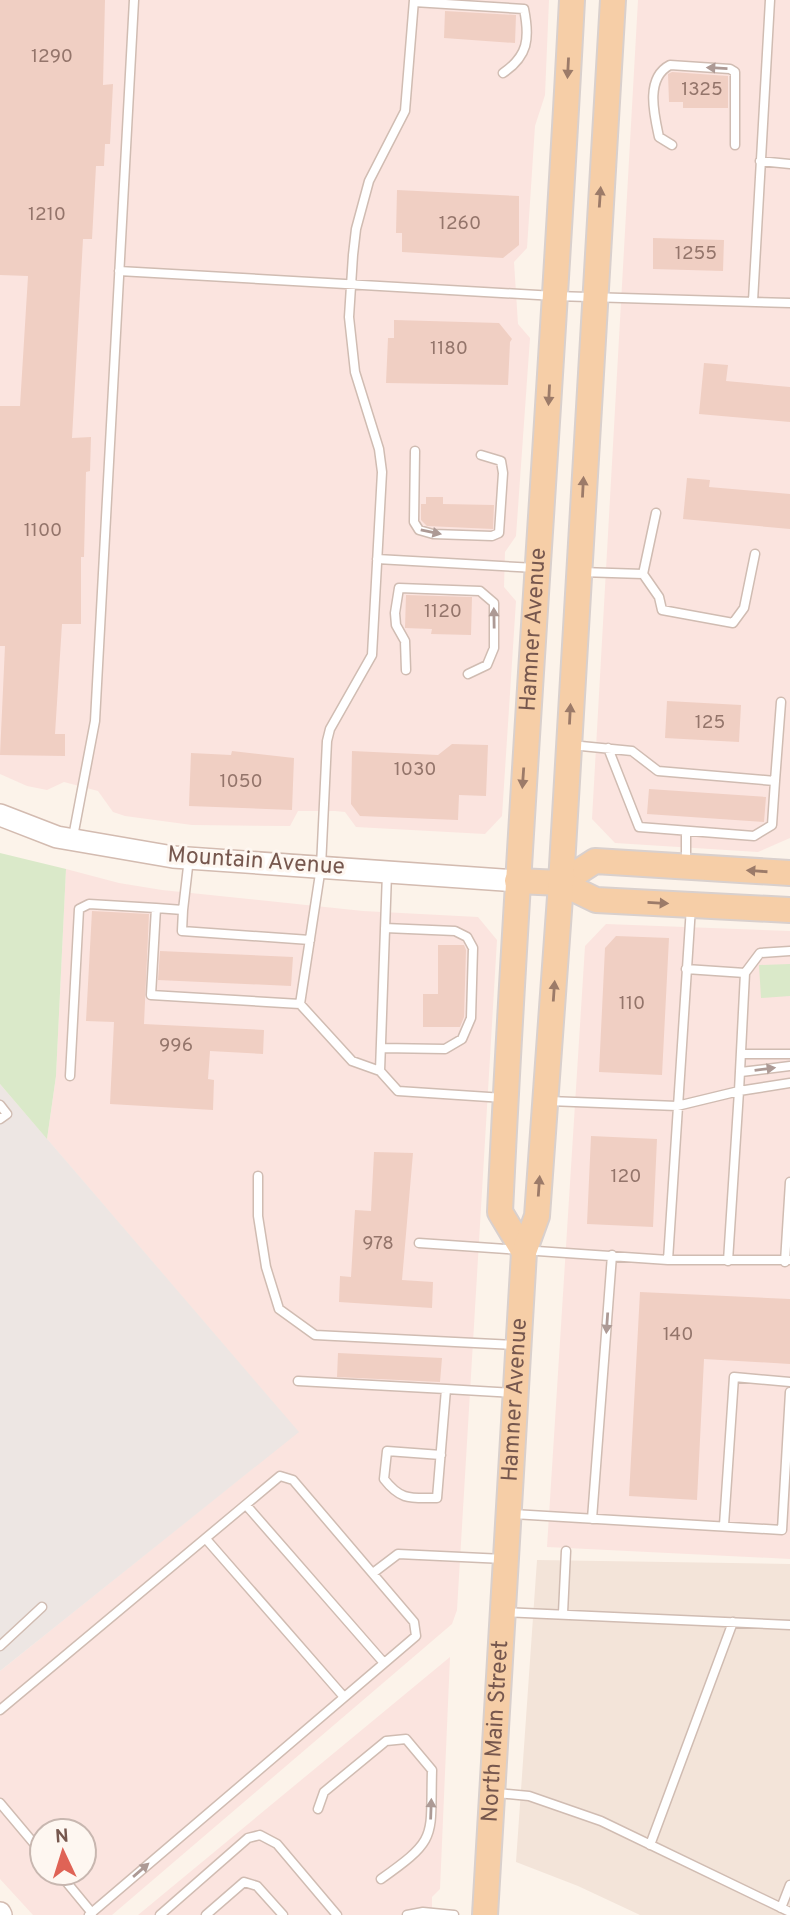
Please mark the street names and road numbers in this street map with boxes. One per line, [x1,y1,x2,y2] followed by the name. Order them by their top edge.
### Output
[514,547,553,712] street label: Hamner Avenue
[166,841,346,883] street label: Mountain Avenue
[496,1317,535,1483] street label: Hamner Avenue
[476,1639,516,1823] street label: North Main Street

